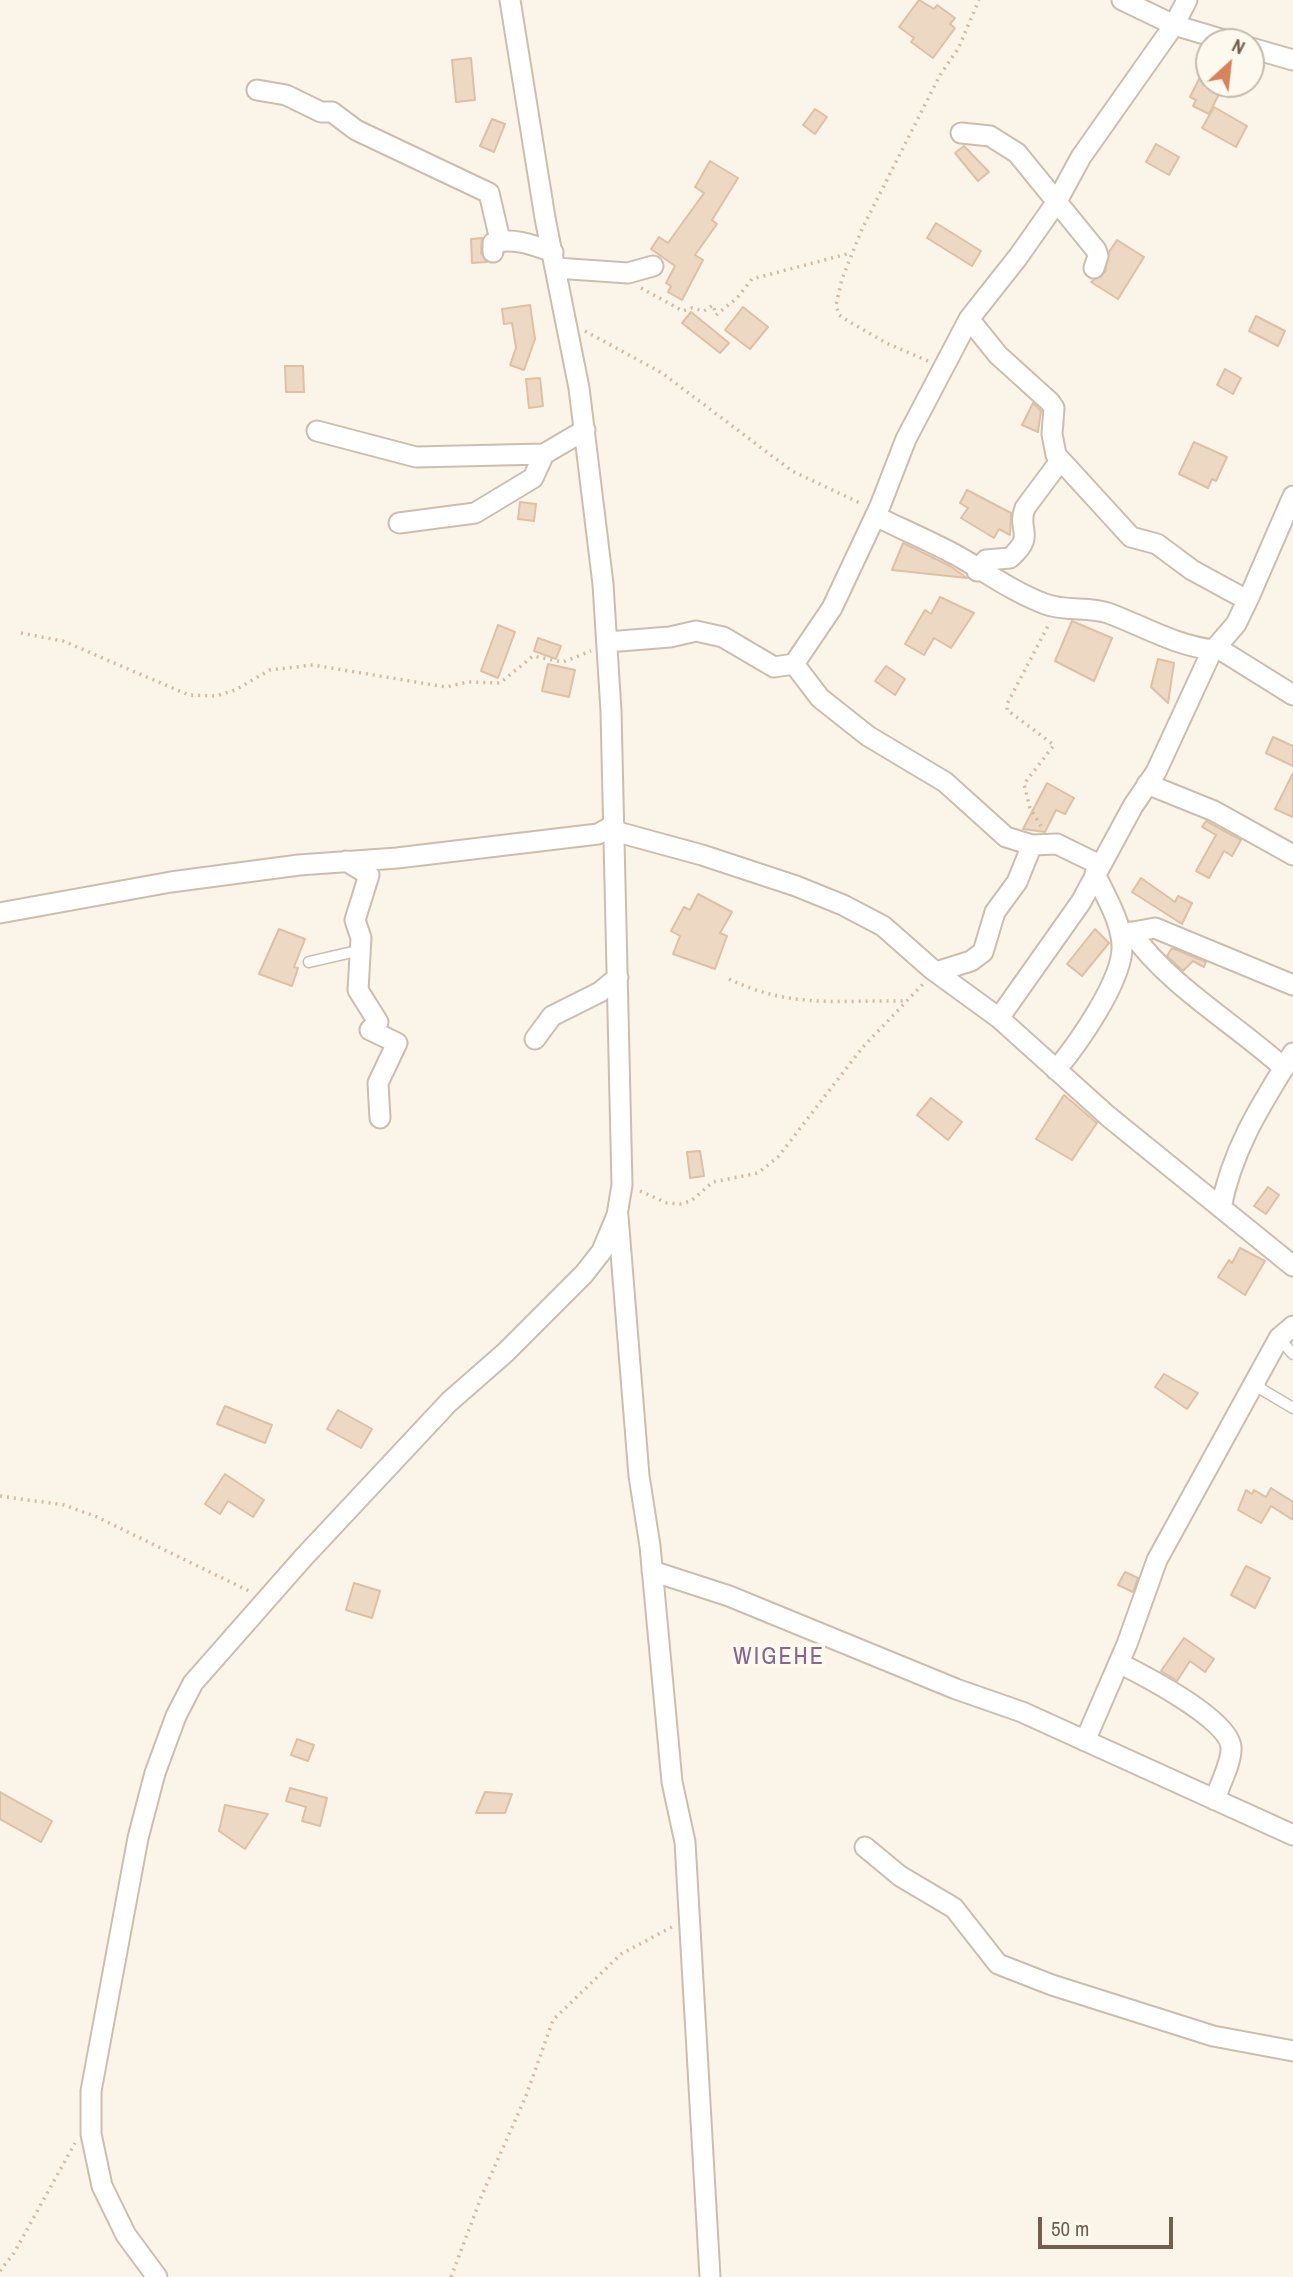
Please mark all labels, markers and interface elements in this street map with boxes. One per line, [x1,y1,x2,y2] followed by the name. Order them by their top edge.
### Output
[1195,28,1265,98] north arrow
[1228,32,1250,60] text: N
[734,1644,824,1672] district label: WIGEHE
[1041,2204,1176,2248] scale bar
[1051,2214,1089,2243] text: 50 m

